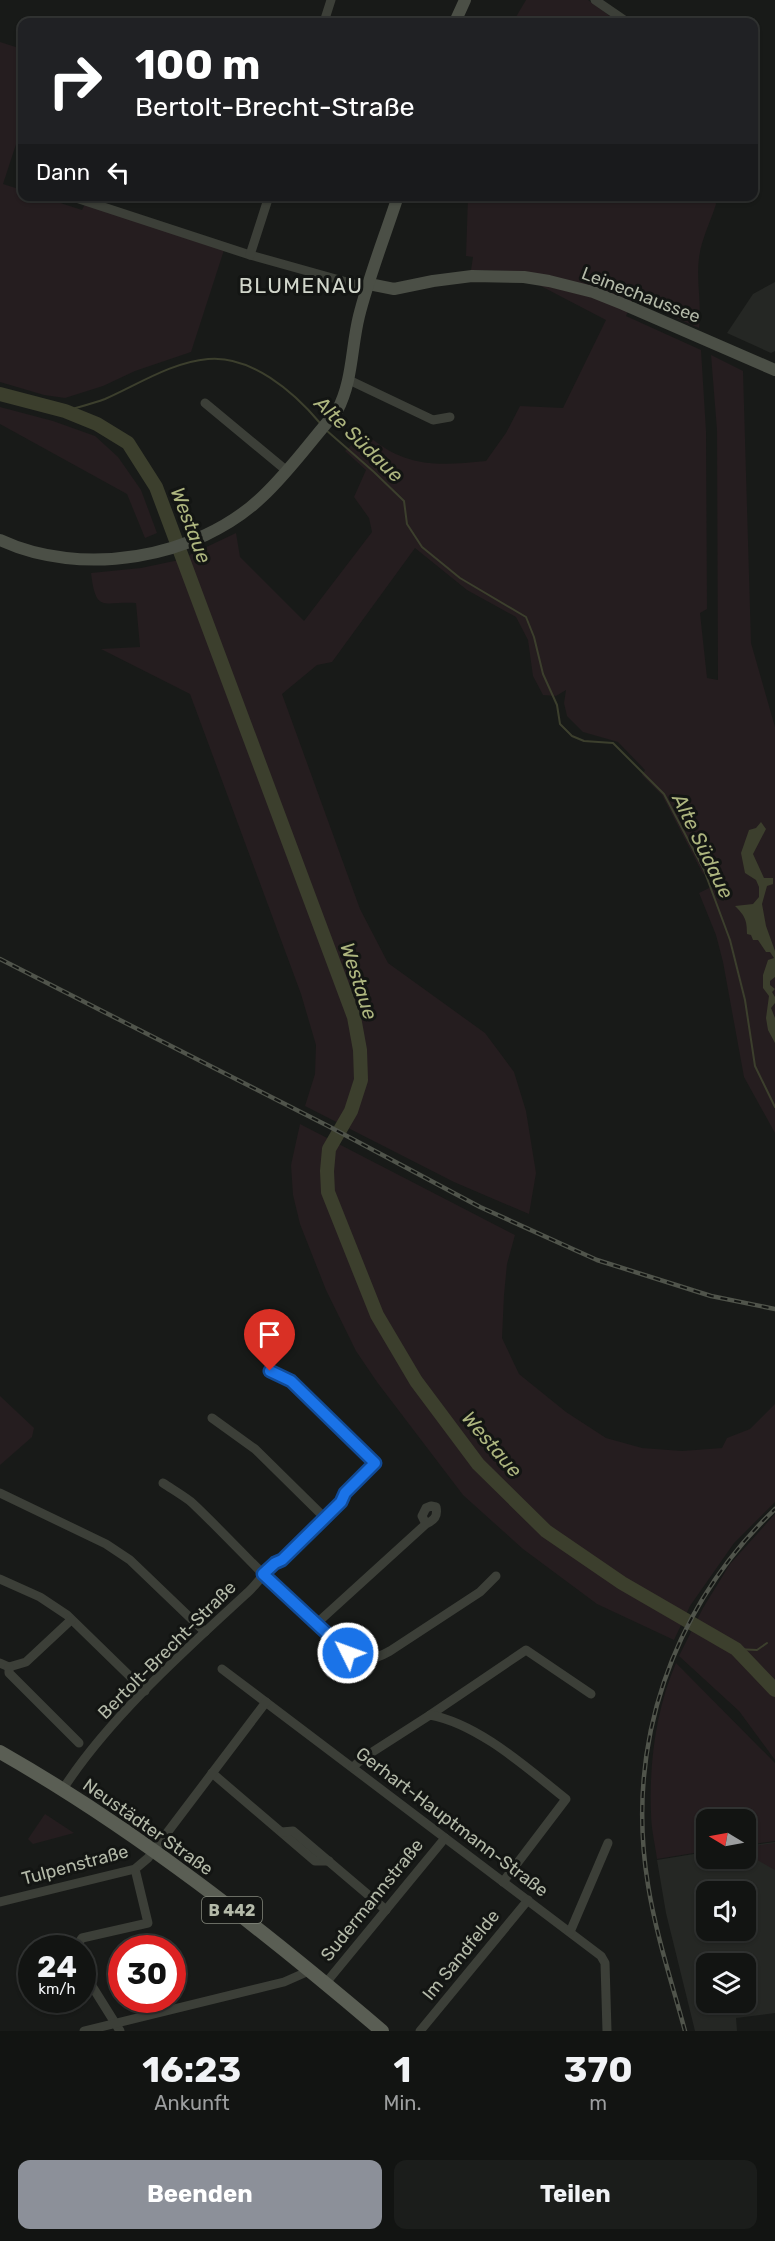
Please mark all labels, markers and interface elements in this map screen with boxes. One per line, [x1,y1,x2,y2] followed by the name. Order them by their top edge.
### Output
[135,40,260,90] text: 100 m
[36,42,114,120] icon: right
[135,91,415,123] text: Bertolt-Brecht-Straße
[102,156,135,189] icon: left
[36,159,90,186] text: Dann
[578,262,704,328] street label: Leinechaussee
[239,273,363,298] district label: BLUMENAU
[309,390,408,487] water label: Alte Südaue
[166,484,216,566] water label: Westaue
[667,789,739,902] water label: Alte Südaue
[335,939,383,1023] water label: Westaue
[244,1309,295,1371] pin
[253,1318,286,1351] icon: arrive
[457,1406,527,1482] water label: Westaue
[93,1576,241,1724] street label: Bertolt-Brecht-Straße
[316,1621,380,1685] position arrow
[351,1742,553,1902] street label: Gerhart-Hauptmann-Straße
[79,1774,217,1880] street label: Neustädter Straße
[696,1809,756,1869] north arrow
[696,1809,756,2013] map controls
[316,1834,428,1966] street label: Sudermannstraße
[19,1840,131,1890] street label: Tulpenstraße
[696,1881,756,1941] button: sound
[202,1897,262,1923] road number: B 442
[418,1905,504,2005] street label: Im Sandfelde
[108,1935,186,2013] speed limit sign: 30
[37,1949,77,1985] text: 24
[696,1953,756,2013] button: layers
[38,1980,76,1998] text: km/h
[142,2048,241,2091] text: 16:23
[394,2048,411,2091] text: 1
[564,2048,633,2091] text: 370
[154,2091,229,2115] text: Ankunft
[384,2091,421,2115] text: Min.
[589,2091,607,2115] text: m
[18,2160,382,2229] button: Beenden
[394,2160,757,2229] button: Teilen

